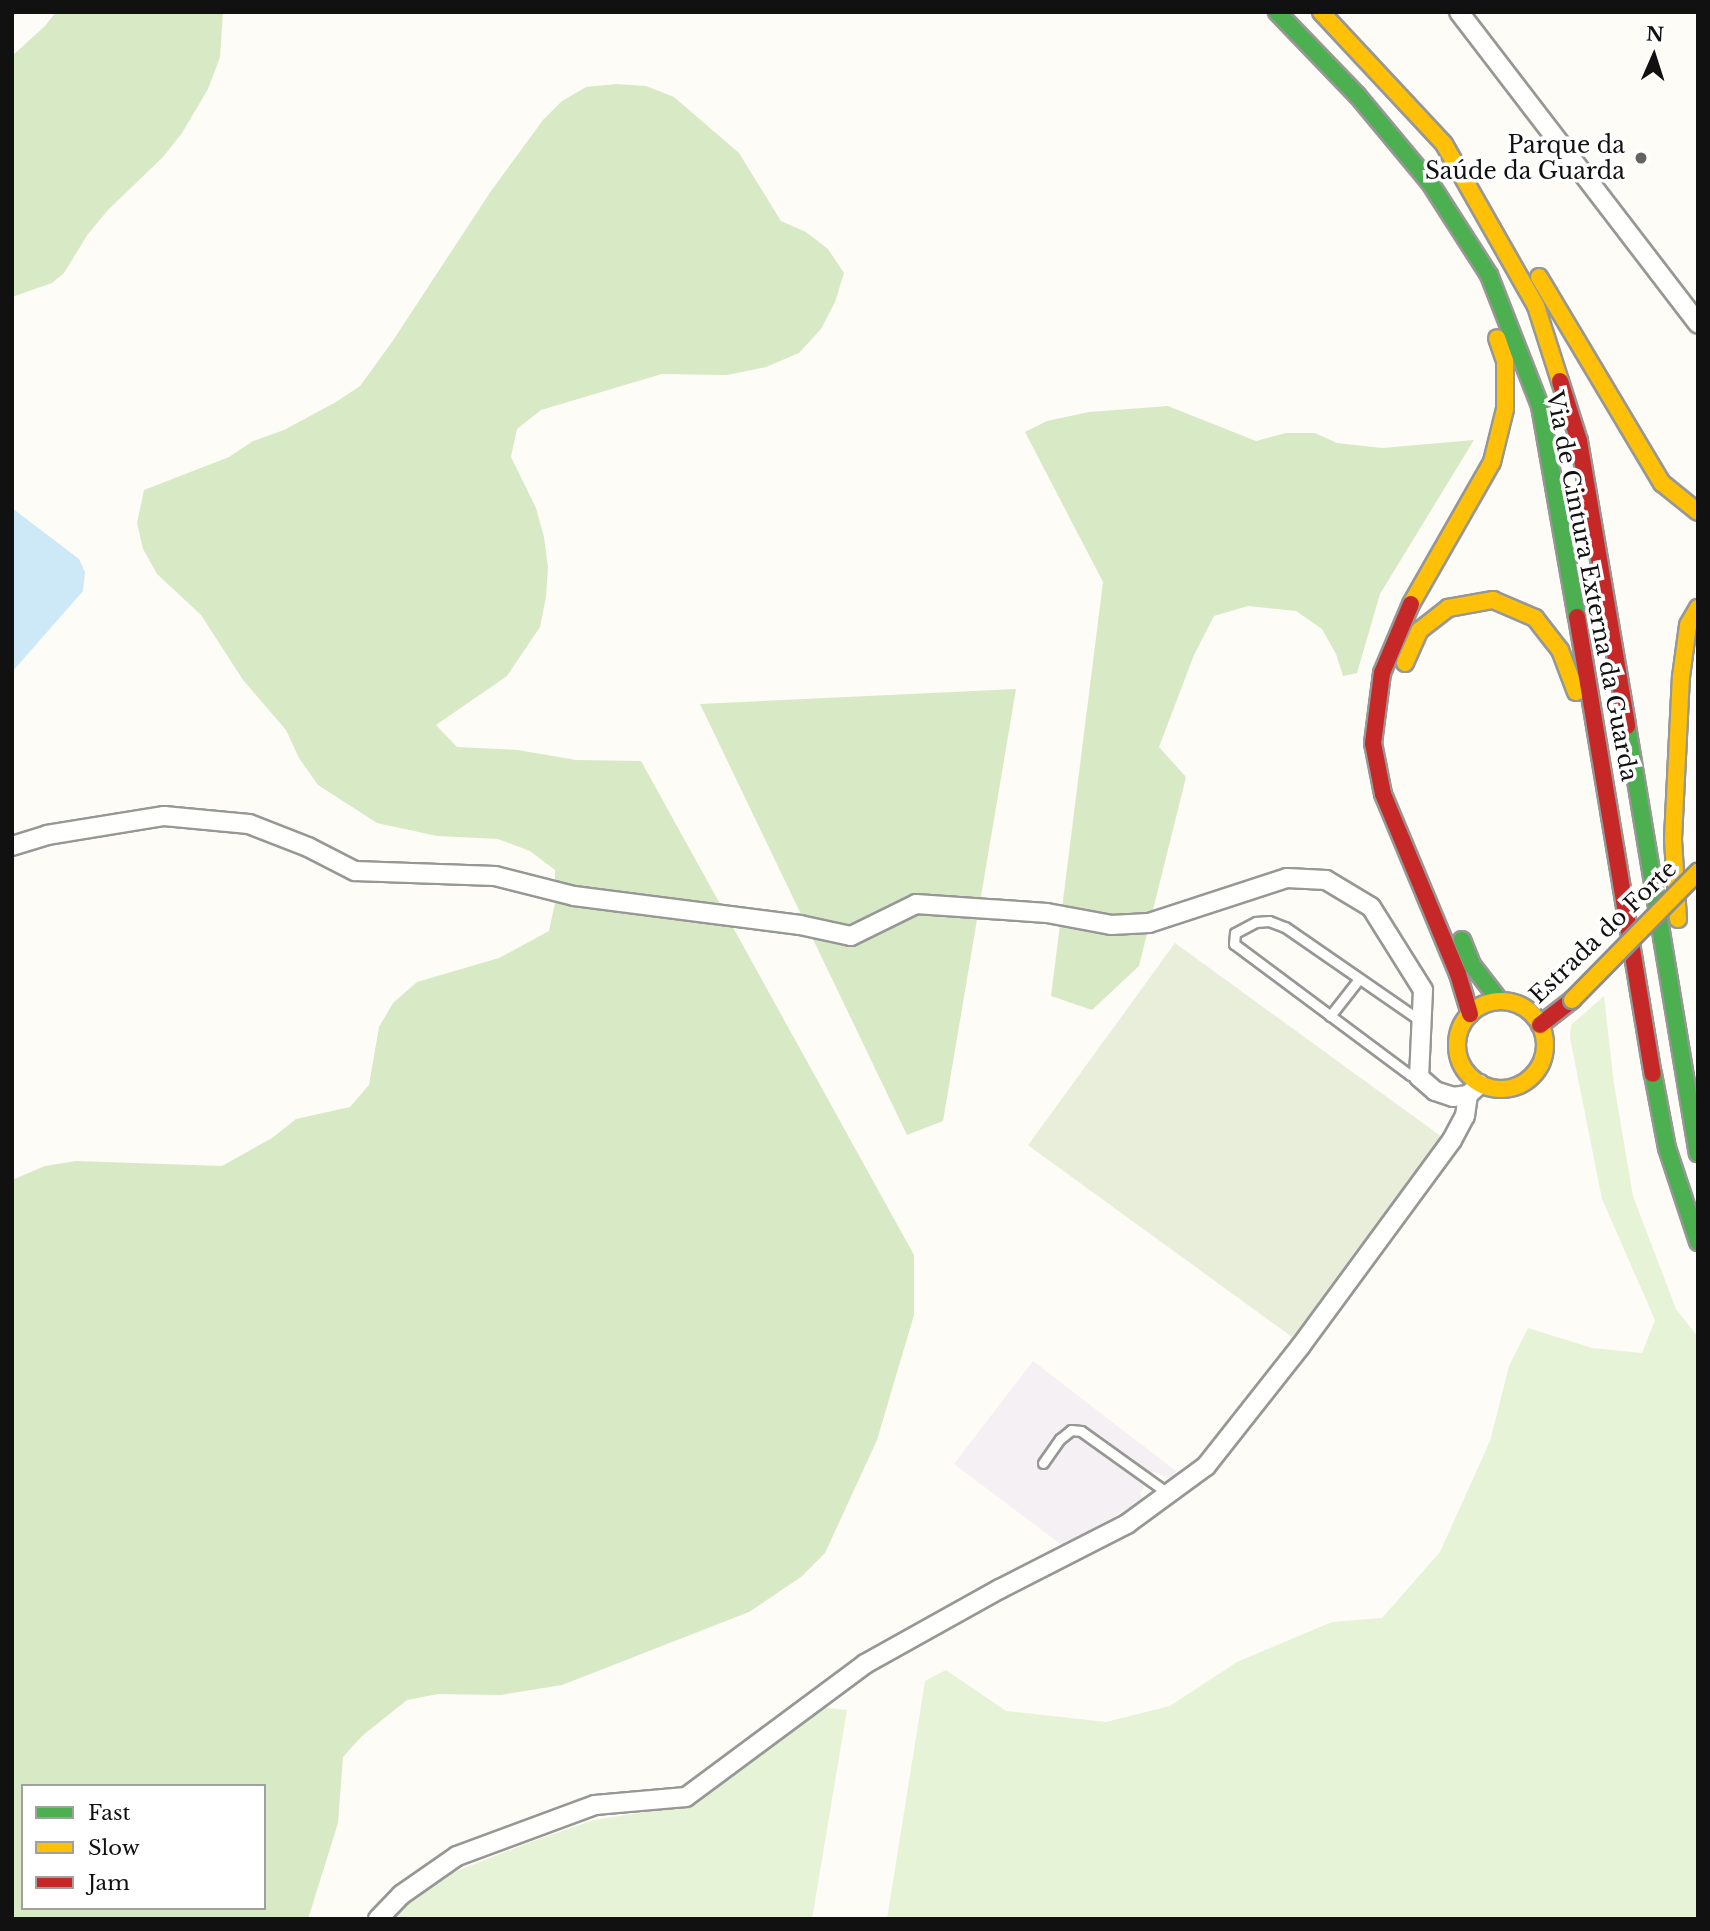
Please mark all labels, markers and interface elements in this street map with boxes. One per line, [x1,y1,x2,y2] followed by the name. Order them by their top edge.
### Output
[1619,21,1689,91] north arrow
[1646,23,1665,46] text: N
[1425,131,1625,185] place label: Parque da Saúde da Guarda
[1631,148,1651,168] marker: Parque da Saúde da Guarda
[1541,388,1643,784] street label: Via de Cintura Externa da Guarda
[1524,855,1682,1009] street label: Estrada do Forte
[21,1784,266,1910] legend
[88,1800,130,1826] text: Fast
[88,1835,140,1861] text: Slow
[88,1870,130,1896] text: Jam

